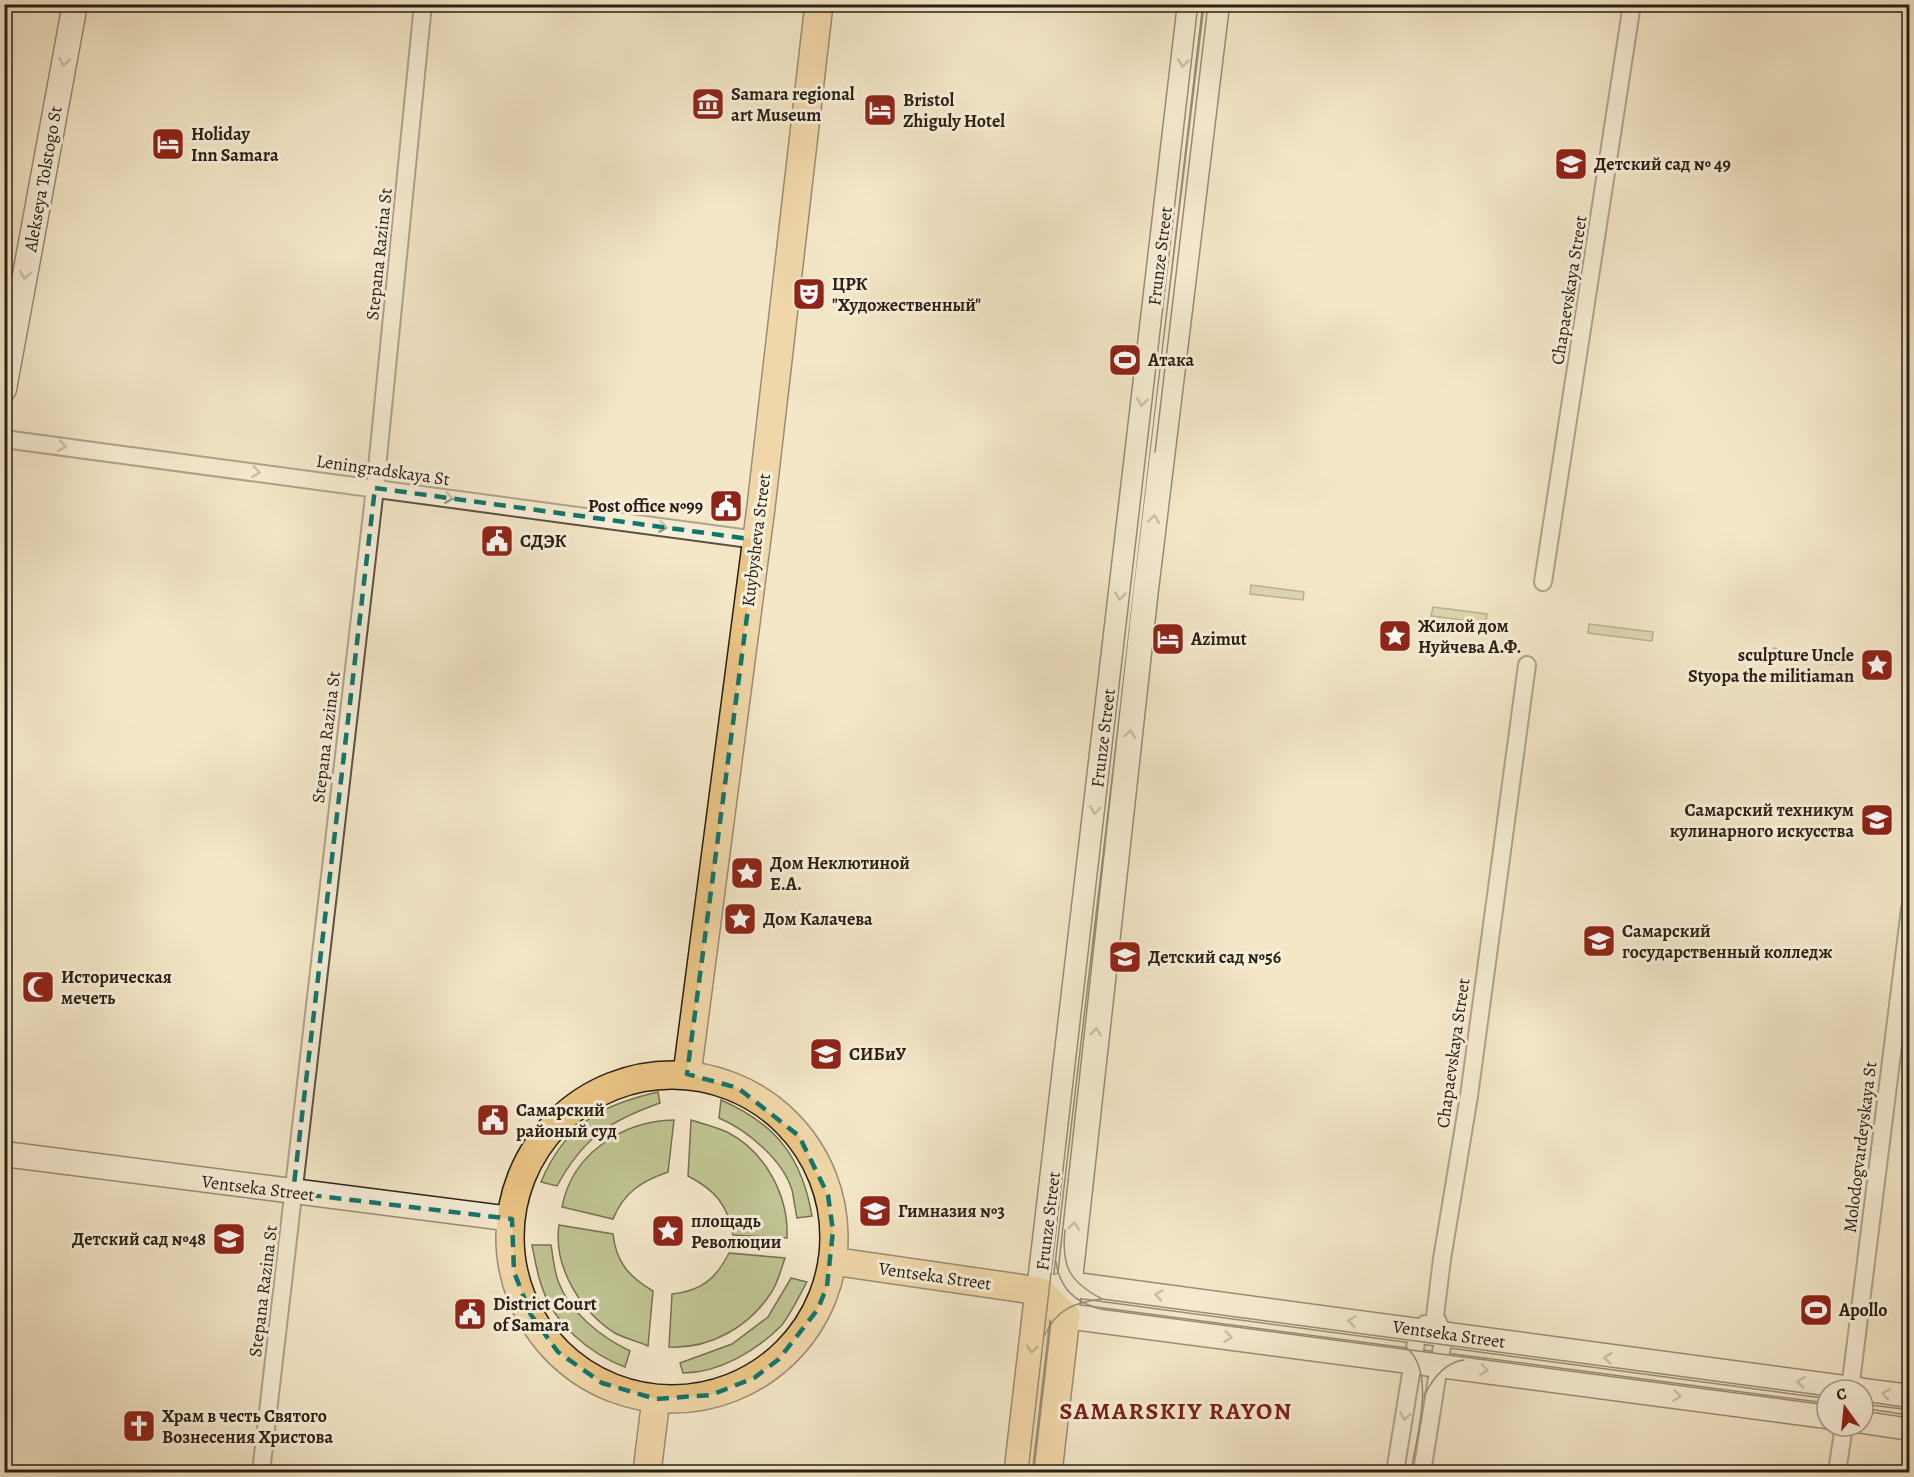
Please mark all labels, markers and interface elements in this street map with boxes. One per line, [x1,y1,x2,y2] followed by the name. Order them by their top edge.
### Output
[58,57,71,67] one-way arrow
[1177,58,1189,67] one-way arrow
[731,82,855,127] place label: Samara regional art Museum
[690,86,726,122] museum icon: Samara regional art Museum
[903,88,1005,133] place label: Bristol Zhiguly Hotel
[862,92,898,128] hotel icon: Bristol Zhiguly Hotel
[18,104,68,255] street label: Alekseya Tolstogo St
[191,122,279,167] place label: Holiday Inn Samara
[150,126,186,162] hotel icon: Holiday Inn Samara
[1553,146,1589,182] school or university icon: Детский сад № 49
[1594,152,1731,176] place label: Детский сад № 49
[360,187,398,321] street label: Stepana Razina St
[1142,205,1178,307] street label: Frunze Street
[1545,213,1593,366] street label: Chapaevskaya Street
[20,270,32,279] one-way arrow
[832,272,981,317] place label: ЦРК "Художественный"
[791,276,827,312] theatre icon: ЦРК "Художественный"
[1107,342,1143,378] sports icon: Атака
[1147,348,1194,372] place label: Атака
[1137,398,1149,407] one-way arrow
[58,440,67,452] one-way arrow
[315,449,451,491] street label: Leningradskaya St
[251,466,260,478] one-way arrow
[736,472,776,608] street label: Kuybysheva Street
[708,488,744,524] public building icon: Post office №99
[444,492,454,504] one-way arrow
[588,494,703,518] place label: Post office №99
[1148,515,1160,524] one-way arrow
[658,521,668,533] one-way arrow
[479,523,515,559] public building icon: СДЭК
[520,529,567,553] place label: СДЭК
[1114,591,1126,600] one-way arrow
[1418,614,1522,659] place label: Жилой дом Нуйчева А.Ф.
[1377,618,1413,654] place icon: Жилой дом Нуйчева А.Ф.
[1150,621,1186,657] hotel icon: Azimut
[1190,627,1247,651] place label: Azimut
[1688,643,1854,688] place label: sculpture Uncle Styopa the militiaman
[1859,647,1895,683] place icon: sculpture Uncle Styopa the militiaman
[306,670,346,804] street label: Stepana Razina St
[1085,687,1121,789] street label: Frunze Street
[1123,729,1136,738] one-way arrow
[1670,798,1854,843] place label: Самарский техникум кулинарного искусства
[1859,802,1895,838] school or university icon: Самарский техникум кулинарного искусства
[1089,806,1102,815] one-way arrow
[770,851,910,896] place label: Дом Неклютиной Е.А.
[729,855,765,891] place icon: Дом Неклютиной Е.А.
[722,901,758,937] place icon: Дом Калачева
[763,907,873,931] place label: Дом Калачева
[1622,919,1832,964] place label: Самарский государственный колледж
[1581,923,1617,959] school or university icon: Самарский государственный колледж
[1107,939,1143,975] school or university icon: Детский сад №56
[1148,945,1281,969] place label: Детский сад №56
[61,965,172,1010] place label: Историческая мечеть
[20,969,56,1005] mosque icon: Историческая мечеть
[1431,976,1475,1129] street label: Chapaevskaya Street
[1089,1027,1102,1036] one-way arrow
[808,1036,844,1072] school or university icon: СИБиУ
[849,1042,907,1066] place label: СИБиУ
[1838,1060,1882,1234] street label: Molodogvardeyskaya St
[516,1098,617,1143] place label: Самарский районый суд
[475,1102,511,1138] public building icon: Самарский районый суд
[199,1169,316,1207] street label: Ventseka Street
[1030,1170,1066,1272] street label: Frunze Street
[857,1193,893,1229] school or university icon: Гимназия №3
[898,1199,1005,1223] place label: Гимназия №3
[691,1209,782,1254] place label: площадь Революции
[650,1213,686,1249] place icon: площадь Революции
[211,1221,247,1257] school or university icon: Детский сад №48
[1067,1221,1080,1230] one-way arrow
[243,1224,283,1358] street label: Stepana Razina St
[72,1227,206,1251] place label: Детский сад №48
[876,1256,993,1296] street label: Ventseka Street
[1155,1289,1164,1302] one-way arrow
[493,1292,597,1337] place label: District Court of Samara
[1798,1292,1834,1328] sports icon: Apollo
[452,1296,488,1332] public building icon: District Court of Samara
[1838,1298,1888,1322] place label: Apollo
[1390,1314,1507,1354] street label: Ventseka Street
[1348,1315,1357,1327] one-way arrow
[1223,1330,1232,1343] one-way arrow
[1026,1345,1038,1354] one-way arrow
[1603,1352,1612,1364] one-way arrow
[1479,1363,1488,1376] one-way arrow
[1797,1376,1806,1389] one-way arrow
[1815,1378,1875,1438] north arrow
[1834,1383,1849,1406] text: С
[1882,1388,1891,1400] one-way arrow
[1672,1389,1681,1401] one-way arrow
[1059,1395,1293,1427] district label: SAMARSKIY RAYON
[162,1404,333,1449] place label: Храм в честь Святого Вознесения Христова
[121,1408,157,1444] church icon: Храм в честь Святого Вознесения Христова
[1399,1411,1412,1421] one-way arrow

